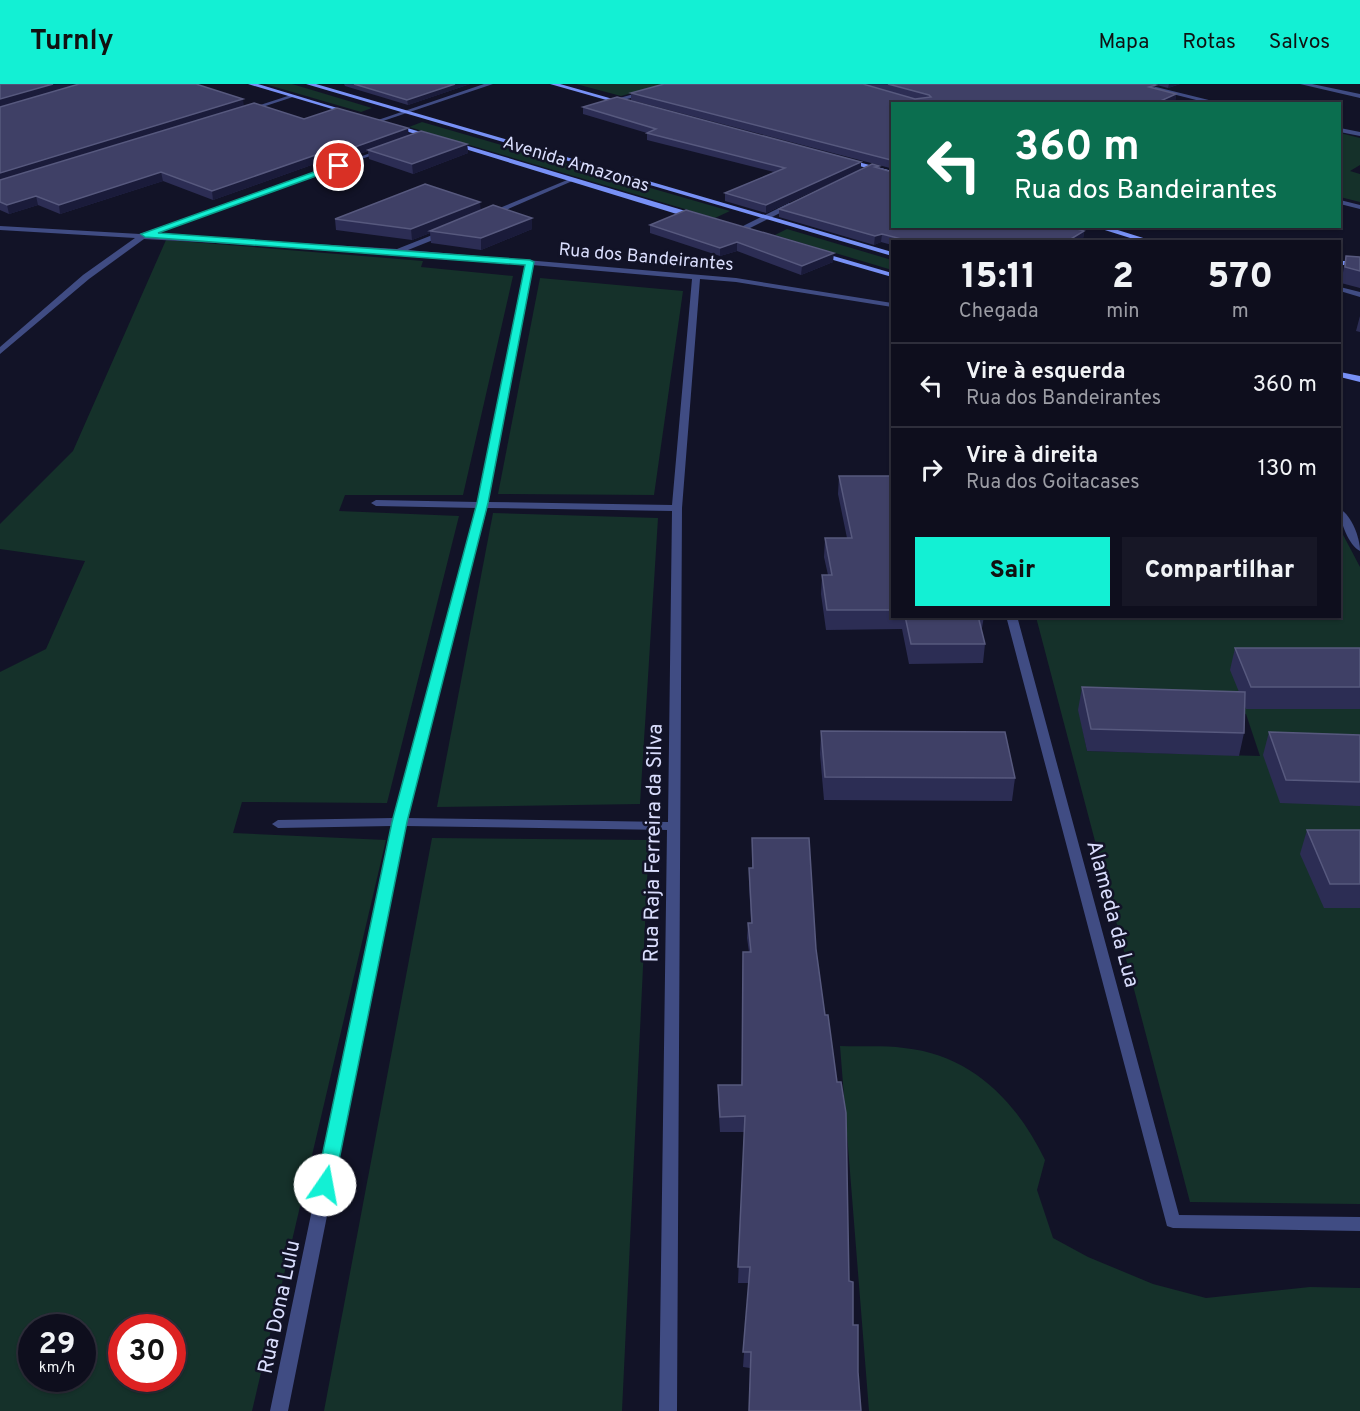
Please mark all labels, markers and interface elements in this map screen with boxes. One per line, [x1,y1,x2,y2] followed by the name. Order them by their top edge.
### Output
[30,24,114,60] text: Turnly
[1099,29,1149,56] text: Mapa
[1182,29,1236,56] text: Rotas
[1269,29,1330,56] text: Salvos
[1014,122,1140,175] text: 360 m
[915,126,993,204] icon: left
[500,132,652,198] street label: Avenida Amazonas
[313,140,364,191] pin
[322,149,355,182] icon: arrive
[1014,174,1277,208] text: Rua dos Bandeirantes
[558,239,734,277] street label: Rua dos Bandeirantes
[961,255,1036,301] text: 15:11
[1112,255,1134,301] text: 2
[1207,255,1273,301] text: 570
[959,299,1038,325] text: Chegada
[1106,299,1140,325] text: min
[1232,299,1249,325] text: m
[966,359,1125,386] text: Vire à esquerda
[915,369,948,402] icon: left
[1253,372,1317,399] text: 360 m
[966,386,1161,412] text: Rua dos Bandeirantes
[966,443,1098,470] text: Vire à direita
[915,453,948,486] icon: right
[1258,456,1317,483] text: 130 m
[966,470,1140,496] text: Rua dos Goitacases
[915,537,1110,606] button: Sair
[1122,537,1317,606] button: Compartilhar
[638,723,670,963] street label: Rua Raja Ferreira da Silva
[1079,837,1145,991] street label: Alameda da Lua
[293,1153,357,1217] position arrow
[253,1238,307,1376] street label: Rua Dona Lulu
[108,1314,186,1392] speed limit sign: 30
[39,1327,75,1364] text: 29
[39,1359,75,1378] text: km/h

